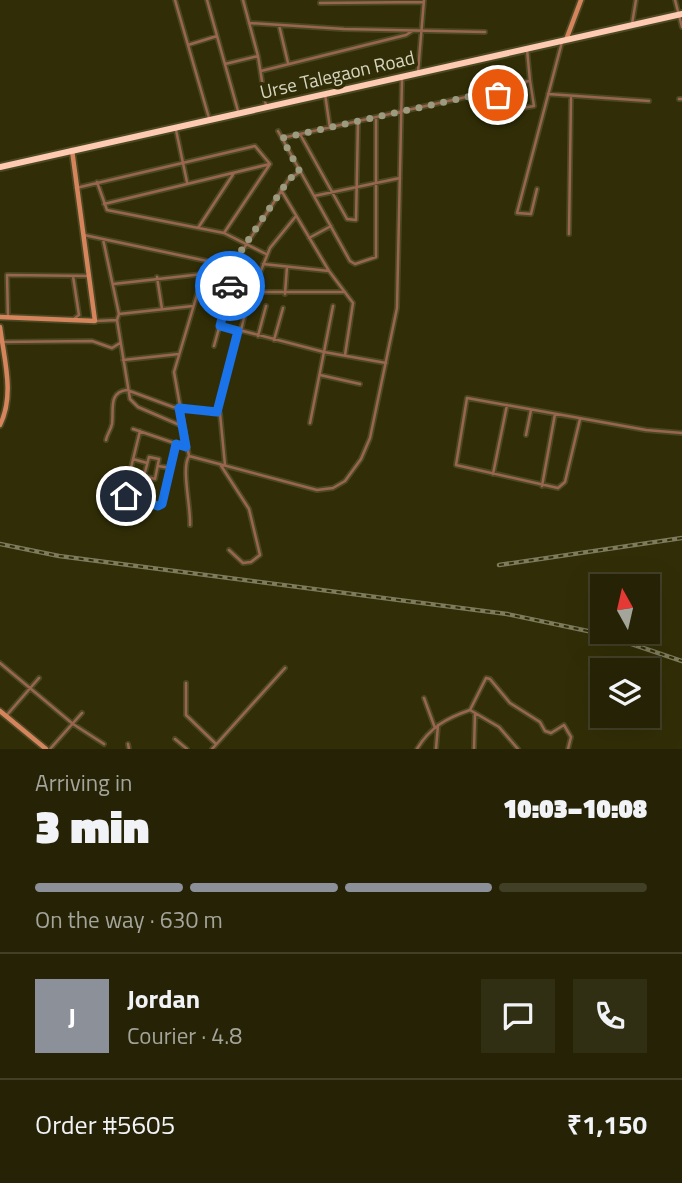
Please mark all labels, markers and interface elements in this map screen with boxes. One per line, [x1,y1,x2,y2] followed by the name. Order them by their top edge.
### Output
[257,42,417,106] street label: Urse Talegaon Road
[468,65,528,125] pin
[479,76,517,114] icon: bag
[195,251,265,321] courier
[211,267,249,305] icon: car
[96,466,156,526] pin
[107,477,145,515] icon: home
[590,574,660,644] north arrow
[590,574,660,728] map controls
[590,658,660,728] button: layers
[35,765,132,800] text: Arriving in
[503,789,647,828] text: 10:03–10:08
[35,791,149,861] text: 3 min
[35,902,223,937] text: On the way · 630 m
[127,979,200,1018] text: Jordan
[481,979,555,1053] button: chat
[573,979,647,1053] button: phone
[68,997,76,1036] text: J
[127,1018,242,1053] text: Courier · 4.8
[35,1105,175,1144] text: Order #5605
[567,1105,647,1144] text: ₹1,150

